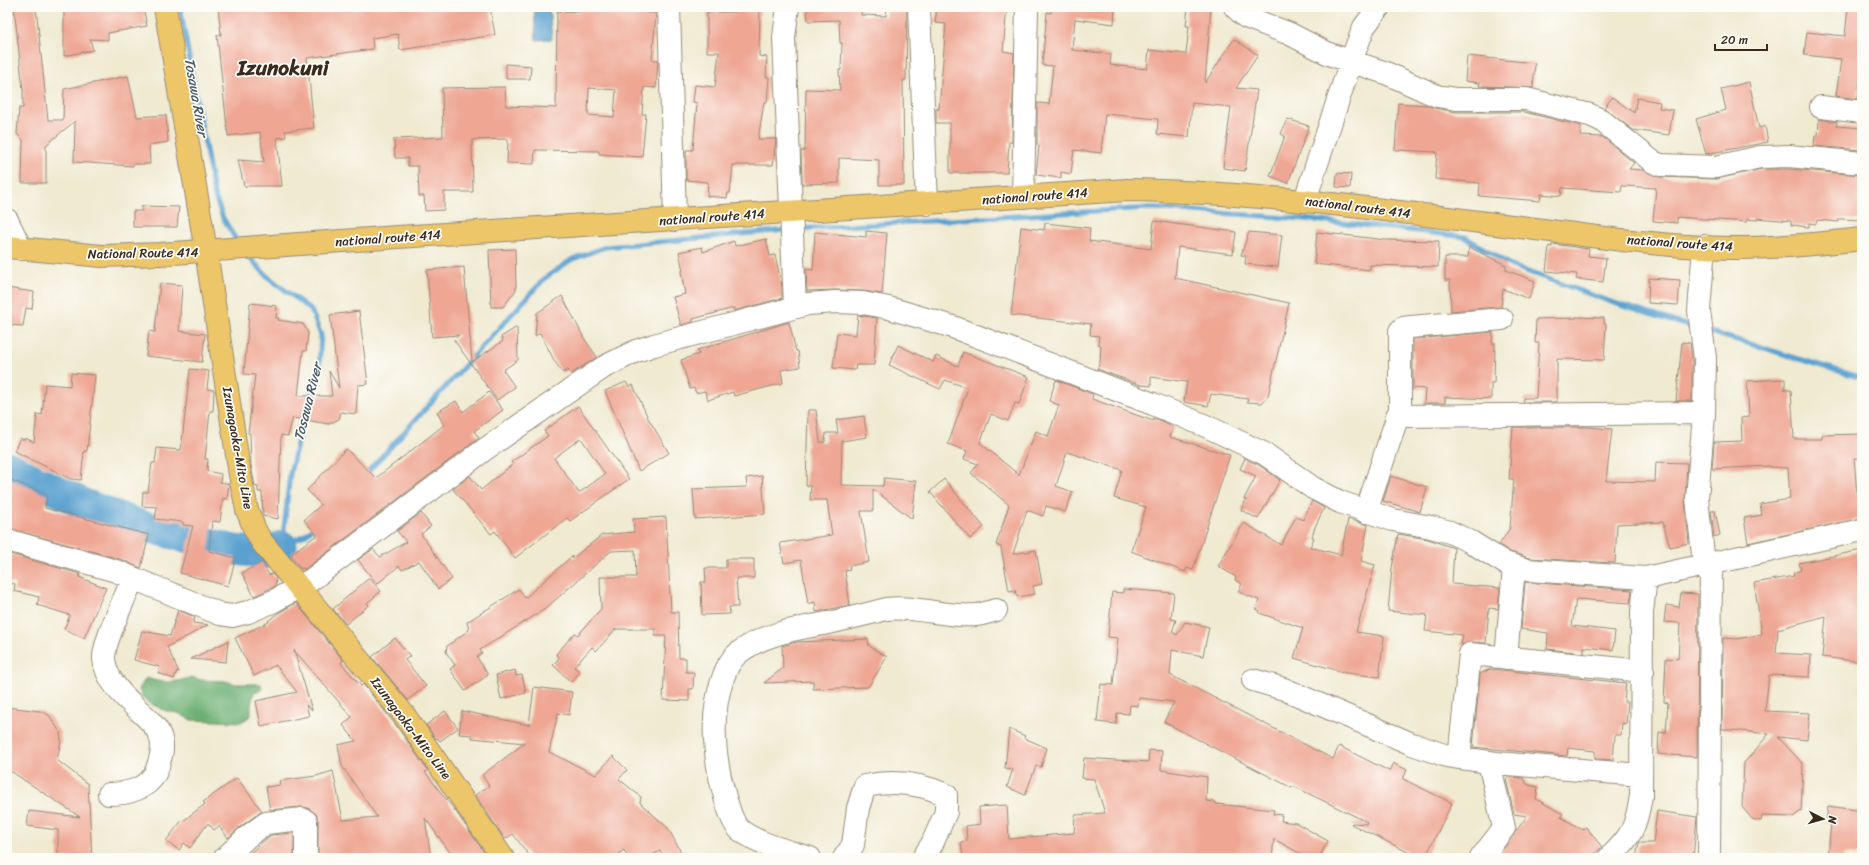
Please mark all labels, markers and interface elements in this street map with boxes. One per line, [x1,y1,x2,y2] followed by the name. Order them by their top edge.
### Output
[1715,26,1767,52] scale bar
[1721,29,1748,51] text: 20 m
[236,49,330,87] district label: Izunokuni
[177,56,216,141] water label: Tosawa River
[981,181,1089,211] street label: national route 414
[1304,189,1412,225] street label: national route 414
[658,202,766,232] street label: national route 414
[334,223,442,253] street label: national route 414
[1626,228,1734,258] street label: national route 414
[87,241,199,265] street label: National Route 414
[286,357,331,443] water label: Tosawa River
[216,384,260,511] street label: Izunagaoka-Mito Line
[364,671,457,784] street label: Izunagaoka-Mito Line
[1803,799,1843,839] north arrow
[1823,814,1842,825] text: N

